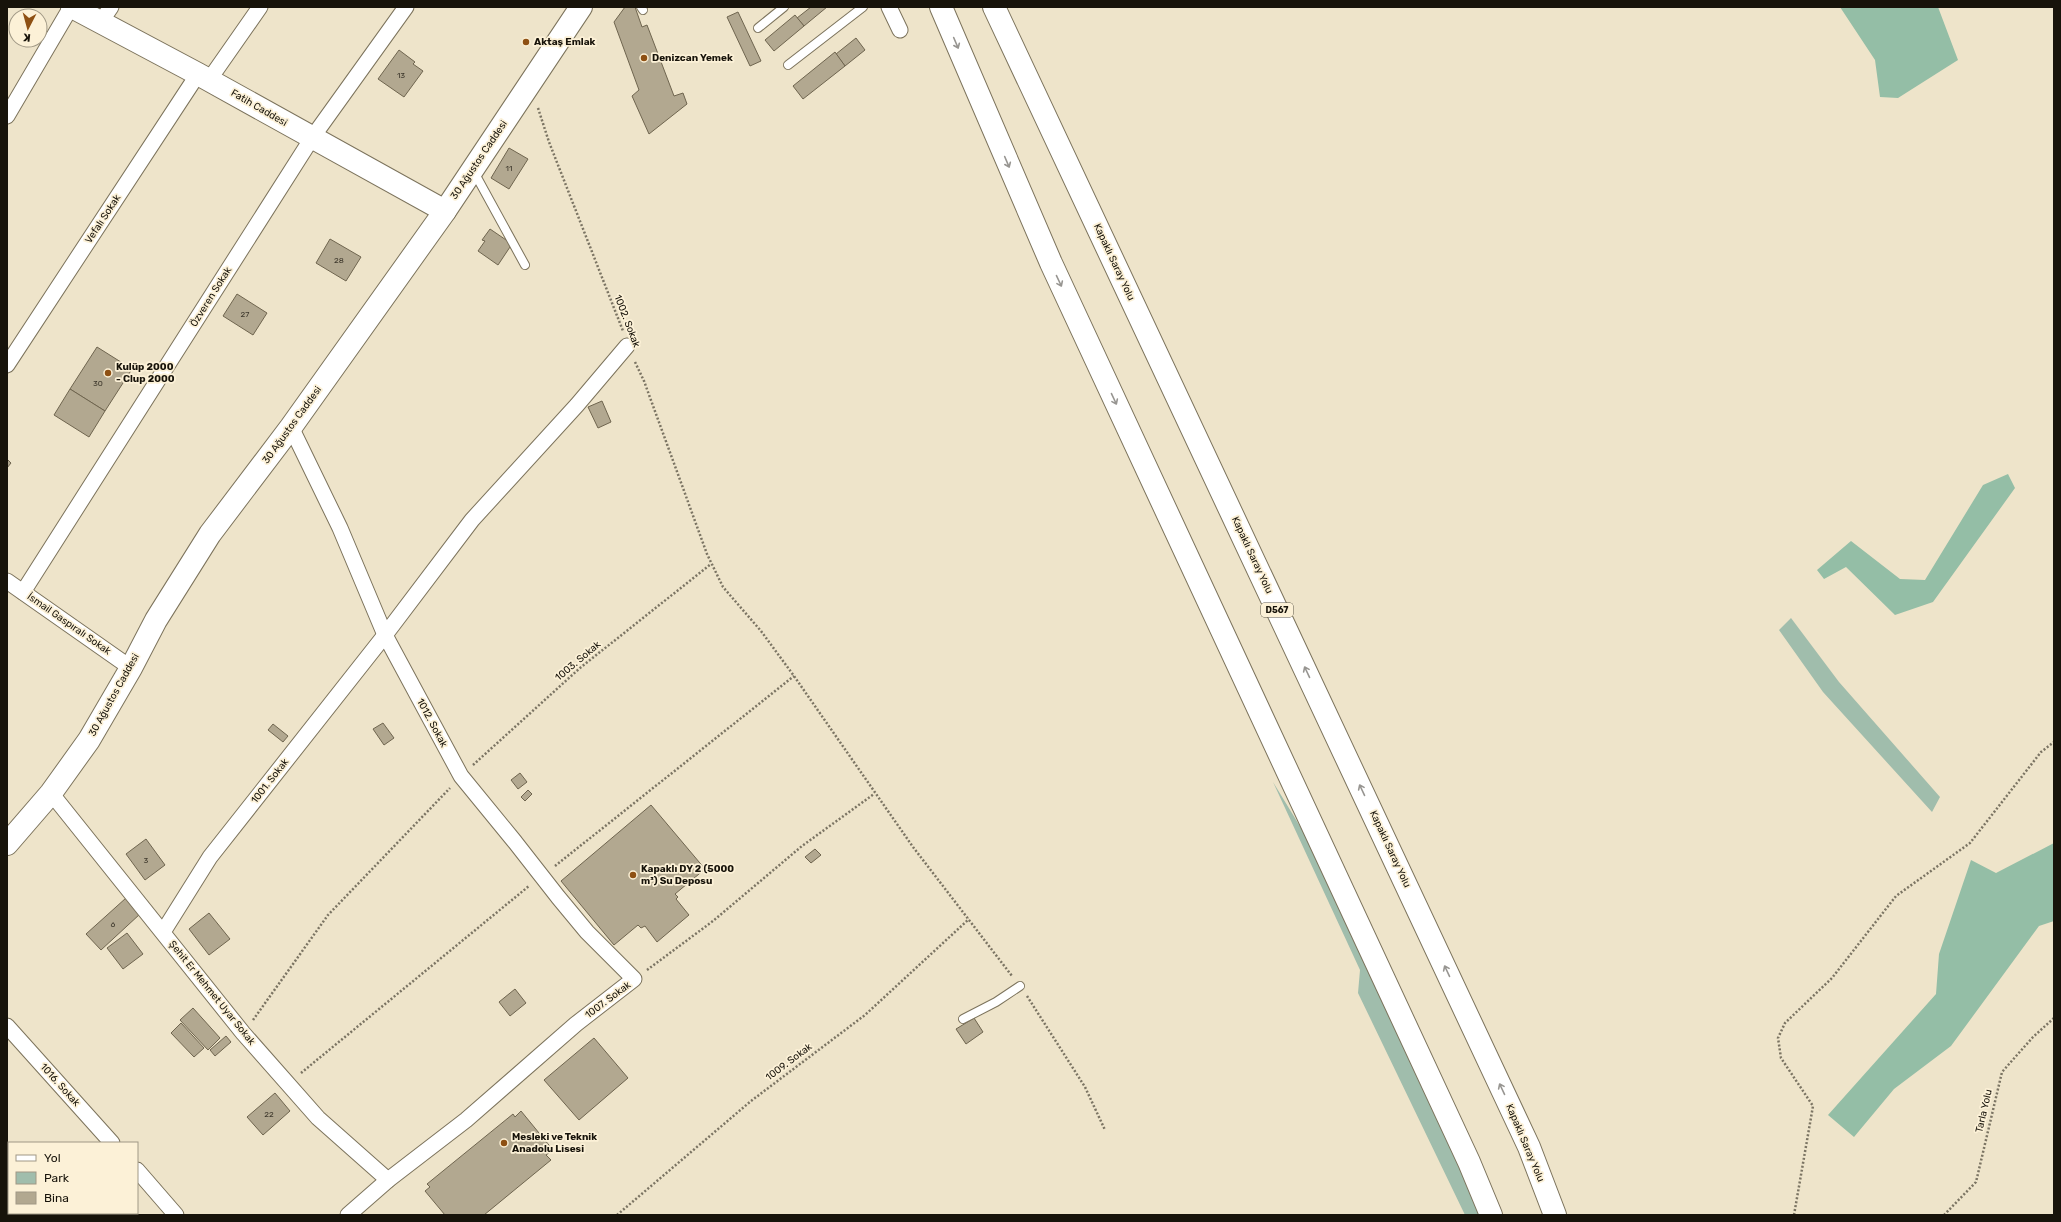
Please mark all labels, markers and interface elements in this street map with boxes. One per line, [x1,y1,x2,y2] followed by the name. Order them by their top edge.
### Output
[8,8,48,48] north arrow
[22,31,31,44] text: K
[534,36,596,48] place label: Aktaş Emlak
[953,36,960,48] one-way arrow
[521,37,531,47] marker: Aktaş Emlak
[652,52,733,64] place label: Denizcan Yemek
[639,53,649,63] marker: Denizcan Yemek
[397,71,405,80] house number: 13
[229,87,289,129] street label: Fatih Caddesi
[448,118,510,202] street label: 30 Ağustos Caddesi
[1004,156,1012,168] one-way arrow
[506,164,512,173] house number: 11
[83,192,124,246] street label: Vefalı Sokak
[1091,222,1137,302] street label: Kapaklı Saray Yolu
[334,256,344,265] house number: 28
[188,264,235,329] street label: Özveren Sokak
[1056,275,1063,287] one-way arrow
[611,293,643,350] street label: 1002. Sokak
[241,310,249,319] house number: 27
[116,361,175,385] place label: Kulüp 2000 - Clup 2000
[103,368,113,378] marker: Kulüp 2000 - Clup 2000
[93,379,103,388] house number: 30
[260,384,324,466] street label: 30 Ağustos Caddesi
[1111,393,1118,405] one-way arrow
[1229,515,1275,595] street label: Kapaklı Saray Yolu
[25,591,114,658] street label: İsmail Gaspıralı Sokak
[1261,603,1293,617] road number: D567
[553,638,604,683] street label: 1003. Sokak
[86,652,142,738] street label: 30 Ağustos Caddesi
[1303,667,1310,679] one-way arrow
[414,697,450,750] street label: 1012. Sokak
[249,755,292,806] street label: 1001. Sokak
[1358,784,1365,796] one-way arrow
[1367,809,1413,889] street label: Kapaklı Saray Yolu
[144,856,149,865] house number: 3
[641,863,734,887] place label: Kapaklı DY 2 (5000 m³) Su Deposu
[628,870,638,880] marker: Kapaklı DY 2 (5000 m³) Su Deposu
[111,920,116,929] house number: 6
[166,938,258,1048] street label: Şehit Er Mehmet Uyar Sokak
[1443,966,1450,978] one-way arrow
[583,978,634,1021] street label: 1007. Sokak
[763,1040,815,1083] street label: 1009. Sokak
[38,1061,83,1110] street label: 1016. Sokak
[1498,1083,1505,1095] one-way arrow
[1973,1088,1995,1134] street label: Tarla Yolu
[1503,1102,1547,1184] street label: Kapaklı Saray Yolu
[264,1110,274,1119] house number: 22
[512,1131,597,1155] place label: Mesleki ve Teknik Anadolu Lisesi
[499,1138,509,1148] marker: Mesleki ve Teknik Anadolu Lisesi
[8,1142,138,1214] legend
[44,1151,61,1165] text: Yol
[44,1171,70,1185] text: Park
[44,1191,69,1205] text: Bina

